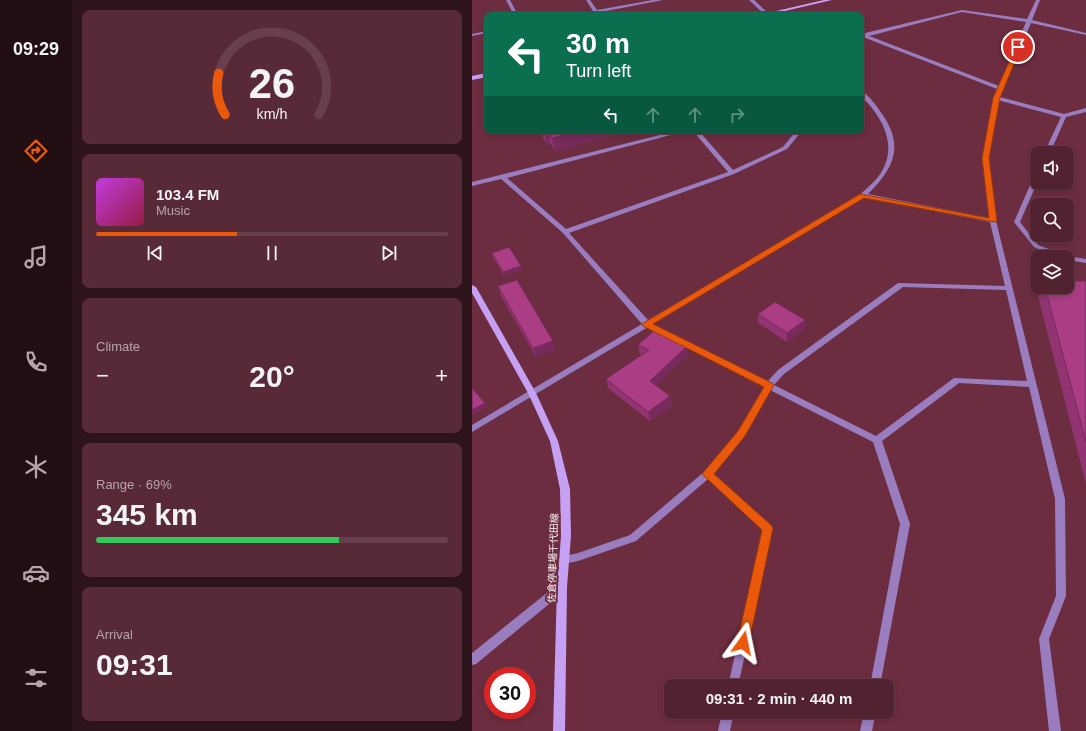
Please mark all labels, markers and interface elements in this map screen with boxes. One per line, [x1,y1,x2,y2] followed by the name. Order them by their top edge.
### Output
[500,28,552,80] icon: left
[566,28,630,59] text: 30 m
[1001,30,1035,64] pin
[1007,36,1029,58] icon: arrive
[13,39,59,59] text: 09:29
[249,60,295,107] text: 26
[566,61,631,81] text: Turn left
[600,104,622,126] icon: left
[642,104,664,126] icon: ahead
[684,104,706,126] icon: ahead
[726,104,748,126] icon: right
[257,106,288,122] text: km/h
[22,137,50,165] icon: directions
[1030,146,1074,294] map controls
[1030,146,1074,190] button: sound
[156,186,219,203] text: 103.4 FM
[1030,198,1074,242] button: search
[156,203,190,218] text: Music
[144,242,166,264] icon: previous
[261,242,283,264] icon: pause
[378,242,400,264] icon: next
[22,243,50,271] icon: music
[1030,250,1074,294] button: layers
[96,339,140,354] text: Climate
[22,348,50,376] icon: phone
[249,360,295,393] text: 20°
[96,363,109,388] text: −
[435,363,448,388] text: +
[22,453,50,481] icon: climate
[96,477,172,492] text: Range · 69%
[96,498,198,531] text: 345 km
[546,513,560,603] street label: 佐倉停車場千代田線
[22,559,50,587] icon: car
[722,622,764,664] position arrow
[96,627,133,642] text: Arrival
[96,648,173,681] text: 09:31
[22,664,50,692] icon: filters
[484,667,536,719] speed limit sign: 30
[706,690,852,707] text: 09:31 · 2 min · 440 m

